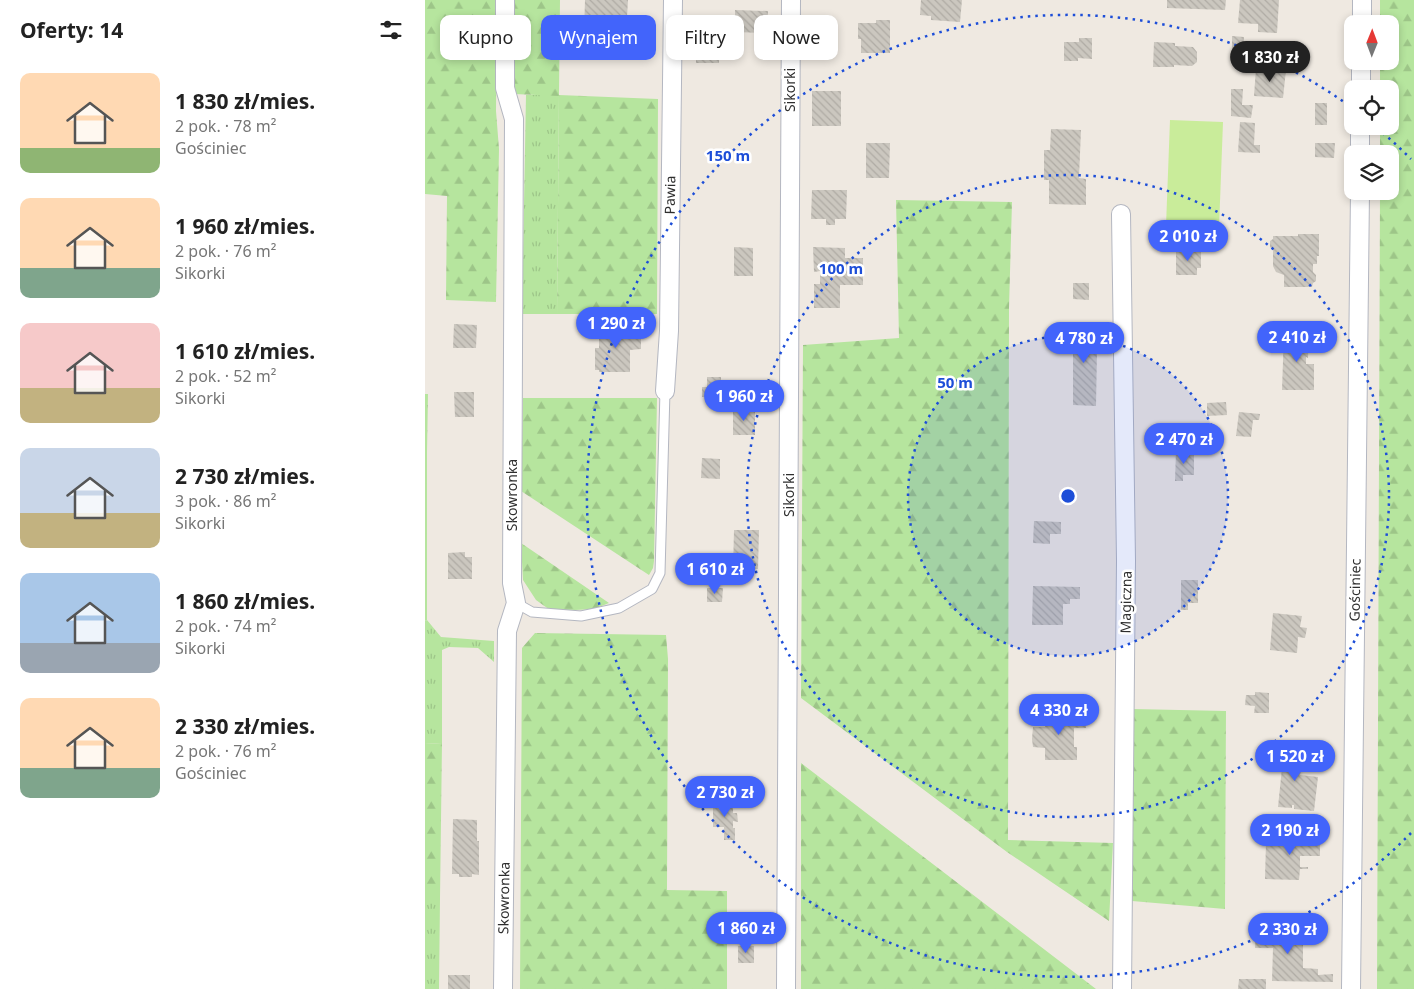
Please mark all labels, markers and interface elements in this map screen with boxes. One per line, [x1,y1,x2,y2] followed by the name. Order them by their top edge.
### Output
[440,15,531,60] chip: Kupno
[541,15,656,60] chip: Wynajem
[666,15,744,60] chip: Filtry
[754,15,838,60] chip: Nowe
[1344,15,1399,70] north arrow
[1344,15,1399,200] map controls
[20,16,123,44] text: Oferty: 14
[377,16,405,44] icon: filters
[1218,41,1322,83] pin: 1 830 zł
[1241,46,1299,68] text: 1 830 zł
[780,68,799,112] street label: Sikorki
[1344,80,1399,135] button: locate
[175,87,315,115] text: 1 830 zł/mies.
[60,93,120,153] icon: home
[175,115,276,137] text: 2 pok. · 78 m²
[175,137,247,159] text: Gościniec
[706,145,750,165] text: 150 m
[1344,145,1399,200] button: layers
[660,175,679,215] street label: Pawia
[175,212,315,240] text: 1 960 zł/mies.
[60,218,120,278] icon: home
[1136,220,1240,262] pin: 2 010 zł
[1159,225,1217,247] text: 2 010 zł
[175,240,276,262] text: 2 pok. · 76 m²
[819,258,863,278] text: 100 m
[175,262,225,284] text: Sikorki
[564,306,668,349] pin: 1 290 zł
[587,312,645,334] text: 1 290 zł
[1245,320,1349,363] pin: 2 410 zł
[1032,322,1136,364] pin: 4 780 zł
[1268,326,1326,348] text: 2 410 zł
[1055,327,1113,349] text: 4 780 zł
[175,337,315,365] text: 1 610 zł/mies.
[60,343,120,403] icon: home
[175,365,276,387] text: 2 pok. · 52 m²
[937,372,973,392] text: 50 m
[692,380,796,422] pin: 1 960 zł
[715,385,773,407] text: 1 960 zł
[175,387,225,409] text: Sikorki
[1132,422,1236,465] pin: 2 470 zł
[1155,428,1213,450] text: 2 470 zł
[502,459,521,531] street label: Skowronka
[175,462,315,490] text: 2 730 zł/mies.
[60,468,120,528] icon: home
[779,473,798,517] street label: Sikorki
[1059,487,1077,505] centre of rings
[175,490,276,512] text: 3 pok. · 86 m²
[175,512,225,534] text: Sikorki
[663,552,767,595] pin: 1 610 zł
[686,558,744,580] text: 1 610 zł
[1344,558,1365,621] street label: Gościniec
[1115,571,1136,633] street label: Magiczna
[175,587,315,615] text: 1 860 zł/mies.
[60,593,120,653] icon: home
[175,615,276,637] text: 2 pok. · 74 m²
[175,637,225,659] text: Sikorki
[1007,694,1111,736] pin: 4 330 zł
[1030,699,1088,721] text: 4 330 zł
[175,712,315,740] text: 2 330 zł/mies.
[60,718,120,778] icon: home
[175,740,276,762] text: 2 pok. · 76 m²
[1243,740,1347,782] pin: 1 520 zł
[1266,745,1324,767] text: 1 520 zł
[175,762,247,784] text: Gościniec
[673,776,777,818] pin: 2 730 zł
[696,781,754,803] text: 2 730 zł
[1238,814,1342,856] pin: 2 190 zł
[1261,819,1319,841] text: 2 190 zł
[493,862,514,934] street label: Skowronka
[694,912,798,954] pin: 1 860 zł
[1236,912,1340,955] pin: 2 330 zł
[717,917,775,939] text: 1 860 zł
[1259,918,1317,940] text: 2 330 zł

